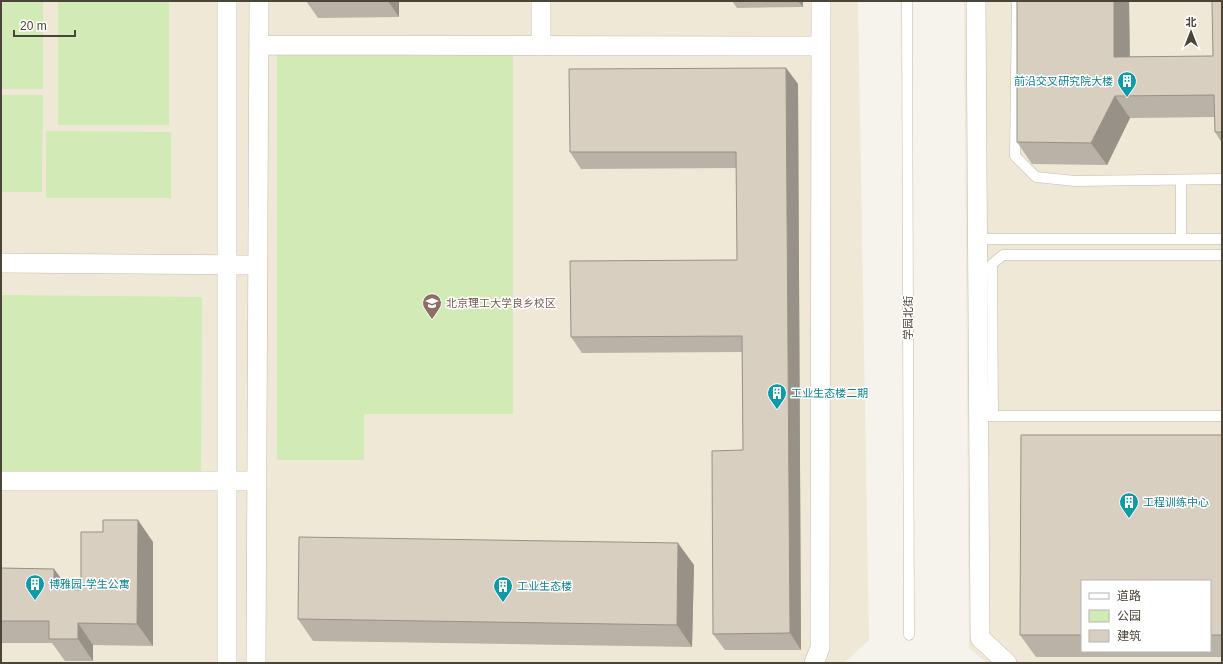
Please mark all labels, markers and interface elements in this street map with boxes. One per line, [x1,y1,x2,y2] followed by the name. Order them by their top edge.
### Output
[14,12,75,38] scale bar
[1171,12,1211,52] north arrow
[1186,16,1197,28] text: 北
[20,19,47,33] text: 20 m
[1116,70,1138,98] building icon: 前沿交叉研究院大楼
[1014,75,1113,87] place label: 前沿交叉研究院大楼
[421,292,443,320] school or university icon: 北京理工大学良乡校区
[902,296,914,340] street label: 学园北街
[446,297,556,309] place label: 北京理工大学良乡校区
[766,382,788,410] building icon: 工业生态楼二期
[791,387,868,399] place label: 工业生态楼二期
[1118,491,1140,519] building icon: 工程训练中心
[1143,496,1209,508] place label: 工程训练中心
[24,573,46,601] building icon: 博雅园-学生公寓
[492,575,514,603] building icon: 工业生态楼
[49,578,130,590] place label: 博雅园-学生公寓
[517,580,572,592] place label: 工业生态楼
[1081,580,1211,652] legend
[1117,589,1141,603] text: 道路
[1117,609,1141,623] text: 公园
[1117,629,1141,643] text: 建筑

